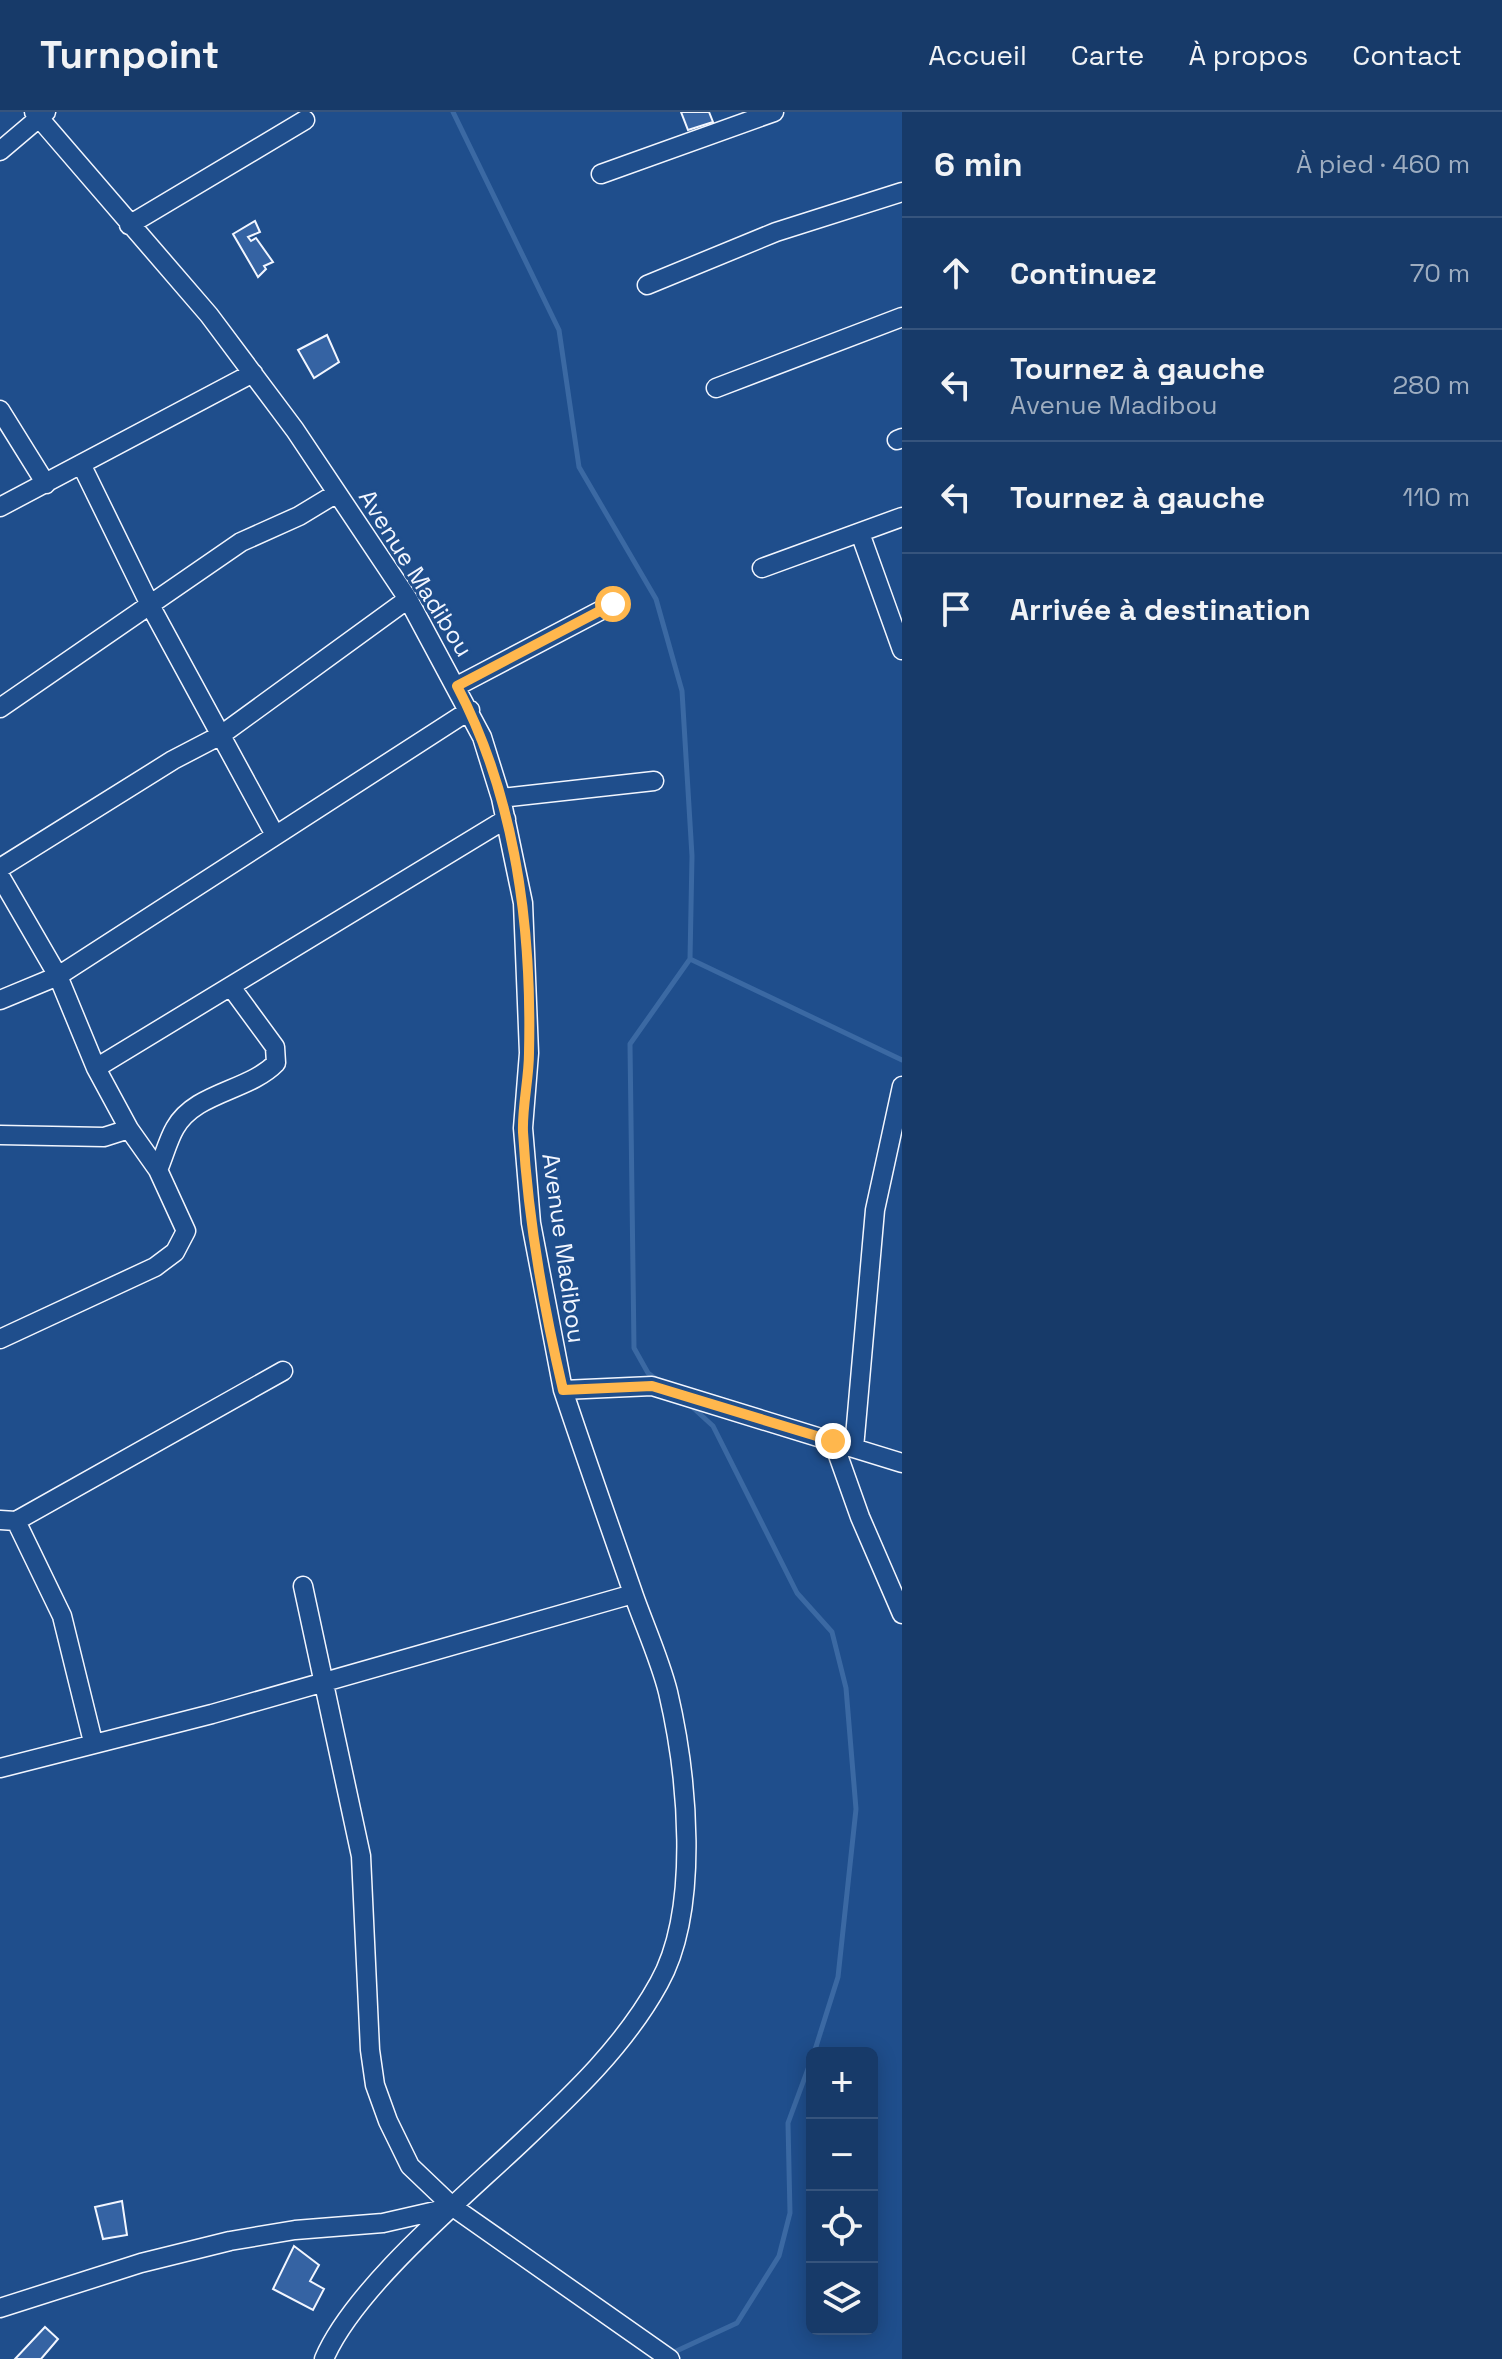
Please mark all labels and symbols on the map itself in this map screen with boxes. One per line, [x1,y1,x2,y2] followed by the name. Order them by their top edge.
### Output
[352,484,480,662] street label: Avenue Madibou
[595,586,631,622] route start
[535,1151,593,1345] street label: Avenue Madibou
[815,1423,851,1459] route end

